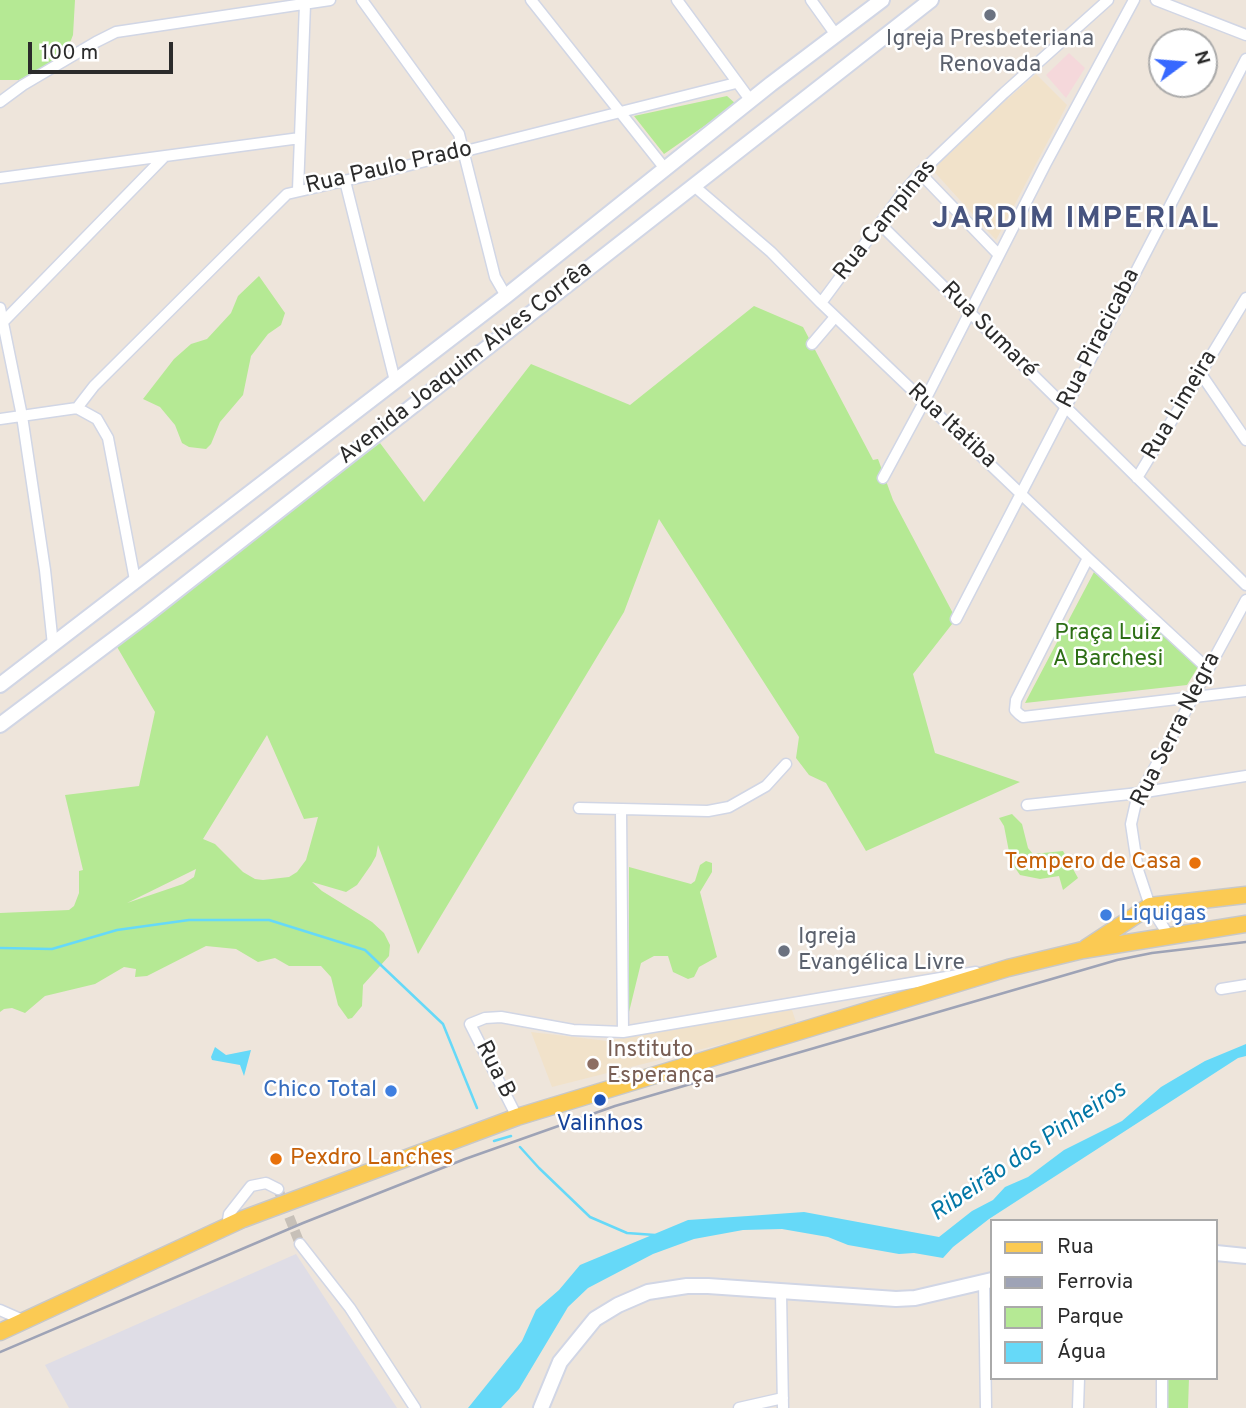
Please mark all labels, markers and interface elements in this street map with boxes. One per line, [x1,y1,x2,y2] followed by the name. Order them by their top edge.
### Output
[982,7,998,23] marker: Igreja Presbeteriana Renovada
[886,26,1094,80] place label: Igreja Presbeteriana Renovada
[32,28,177,72] scale bar
[1148,28,1218,98] north arrow
[41,40,98,67] text: 100 m
[1188,48,1215,68] text: N
[303,136,475,202] street label: Rua Paulo Prado
[829,155,943,287] street label: Rua Campinas
[934,203,1218,239] district label: JARDIM IMPERIAL
[334,256,598,472] street label: Avenida Joaquim Alves Corrêa
[1053,265,1147,413] street label: Rua Piracicaba
[934,277,1042,385] street label: Rua Sumaré
[1138,346,1224,466] street label: Rua Limeira
[901,379,1001,475] street label: Rua Itatiba
[1053,620,1163,674] park label: Praça Luiz A Barchesi
[1126,648,1228,812] street label: Rua Serra Negra
[1004,849,1181,877] place label: Tempero de Casa
[1187,855,1203,871] marker: Tempero de Casa
[1120,901,1206,929] place label: Liquigas
[1098,907,1114,923] marker: Liquigas
[798,924,965,978] place label: Igreja Evangélica Livre
[776,943,792,959] marker: Igreja Evangélica Livre
[468,1037,520,1103] street label: Rua B
[607,1037,715,1091] place label: Instituto Esperança
[585,1056,601,1072] marker: Instituto Esperança
[263,1077,377,1105] place label: Chico Total
[925,1077,1133,1229] water label: Ribeirão dos Pinheiros
[383,1083,399,1099] marker: Chico Total
[592,1092,608,1108] marker: Valinhos
[557,1111,643,1139] place label: Valinhos
[290,1145,453,1173] place label: Pexdro Lanches
[268,1151,284,1167] marker: Pexdro Lanches
[990,1219,1218,1380] legend
[1057,1234,1094,1261] text: Rua
[1057,1269,1133,1296] text: Ferrovia
[1057,1304,1124,1331] text: Parque
[1057,1339,1106,1366] text: Água

